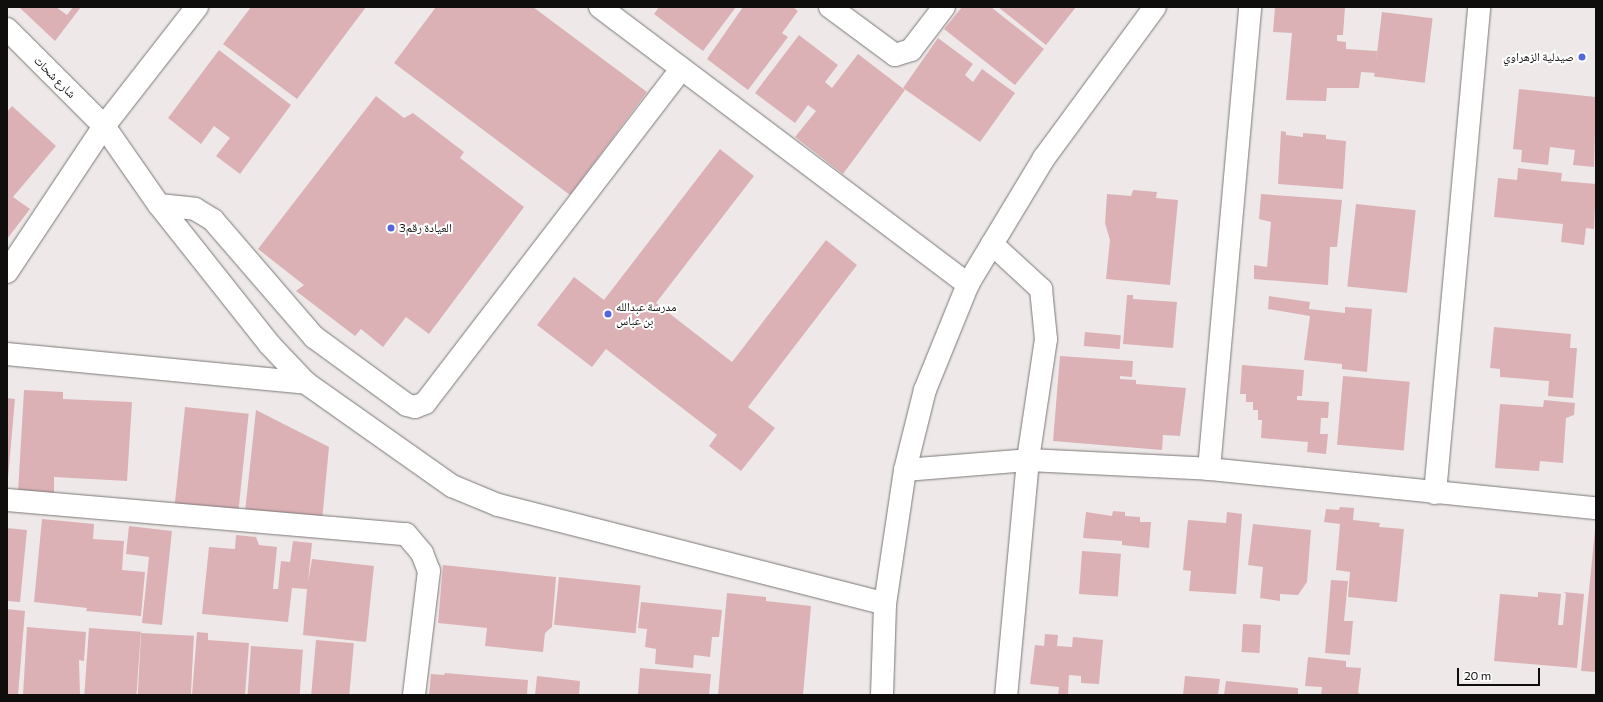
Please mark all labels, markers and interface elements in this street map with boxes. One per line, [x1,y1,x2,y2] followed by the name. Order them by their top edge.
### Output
[1503,50,1574,64] place label: صيدلية الزهراوي
[1577,52,1587,62] marker: صيدلية الزهراوي
[31,53,79,101] street label: شارع شحات
[399,221,452,235] place label: 3العيادة رقم
[386,223,396,233] marker: 3العيادة رقم
[616,300,676,328] place label: مدرسة عبدالله بن عباس
[603,309,613,319] marker: مدرسة عبدالله بن عباس
[1459,660,1542,686] scale bar
[1464,668,1491,682] text: 20 m

